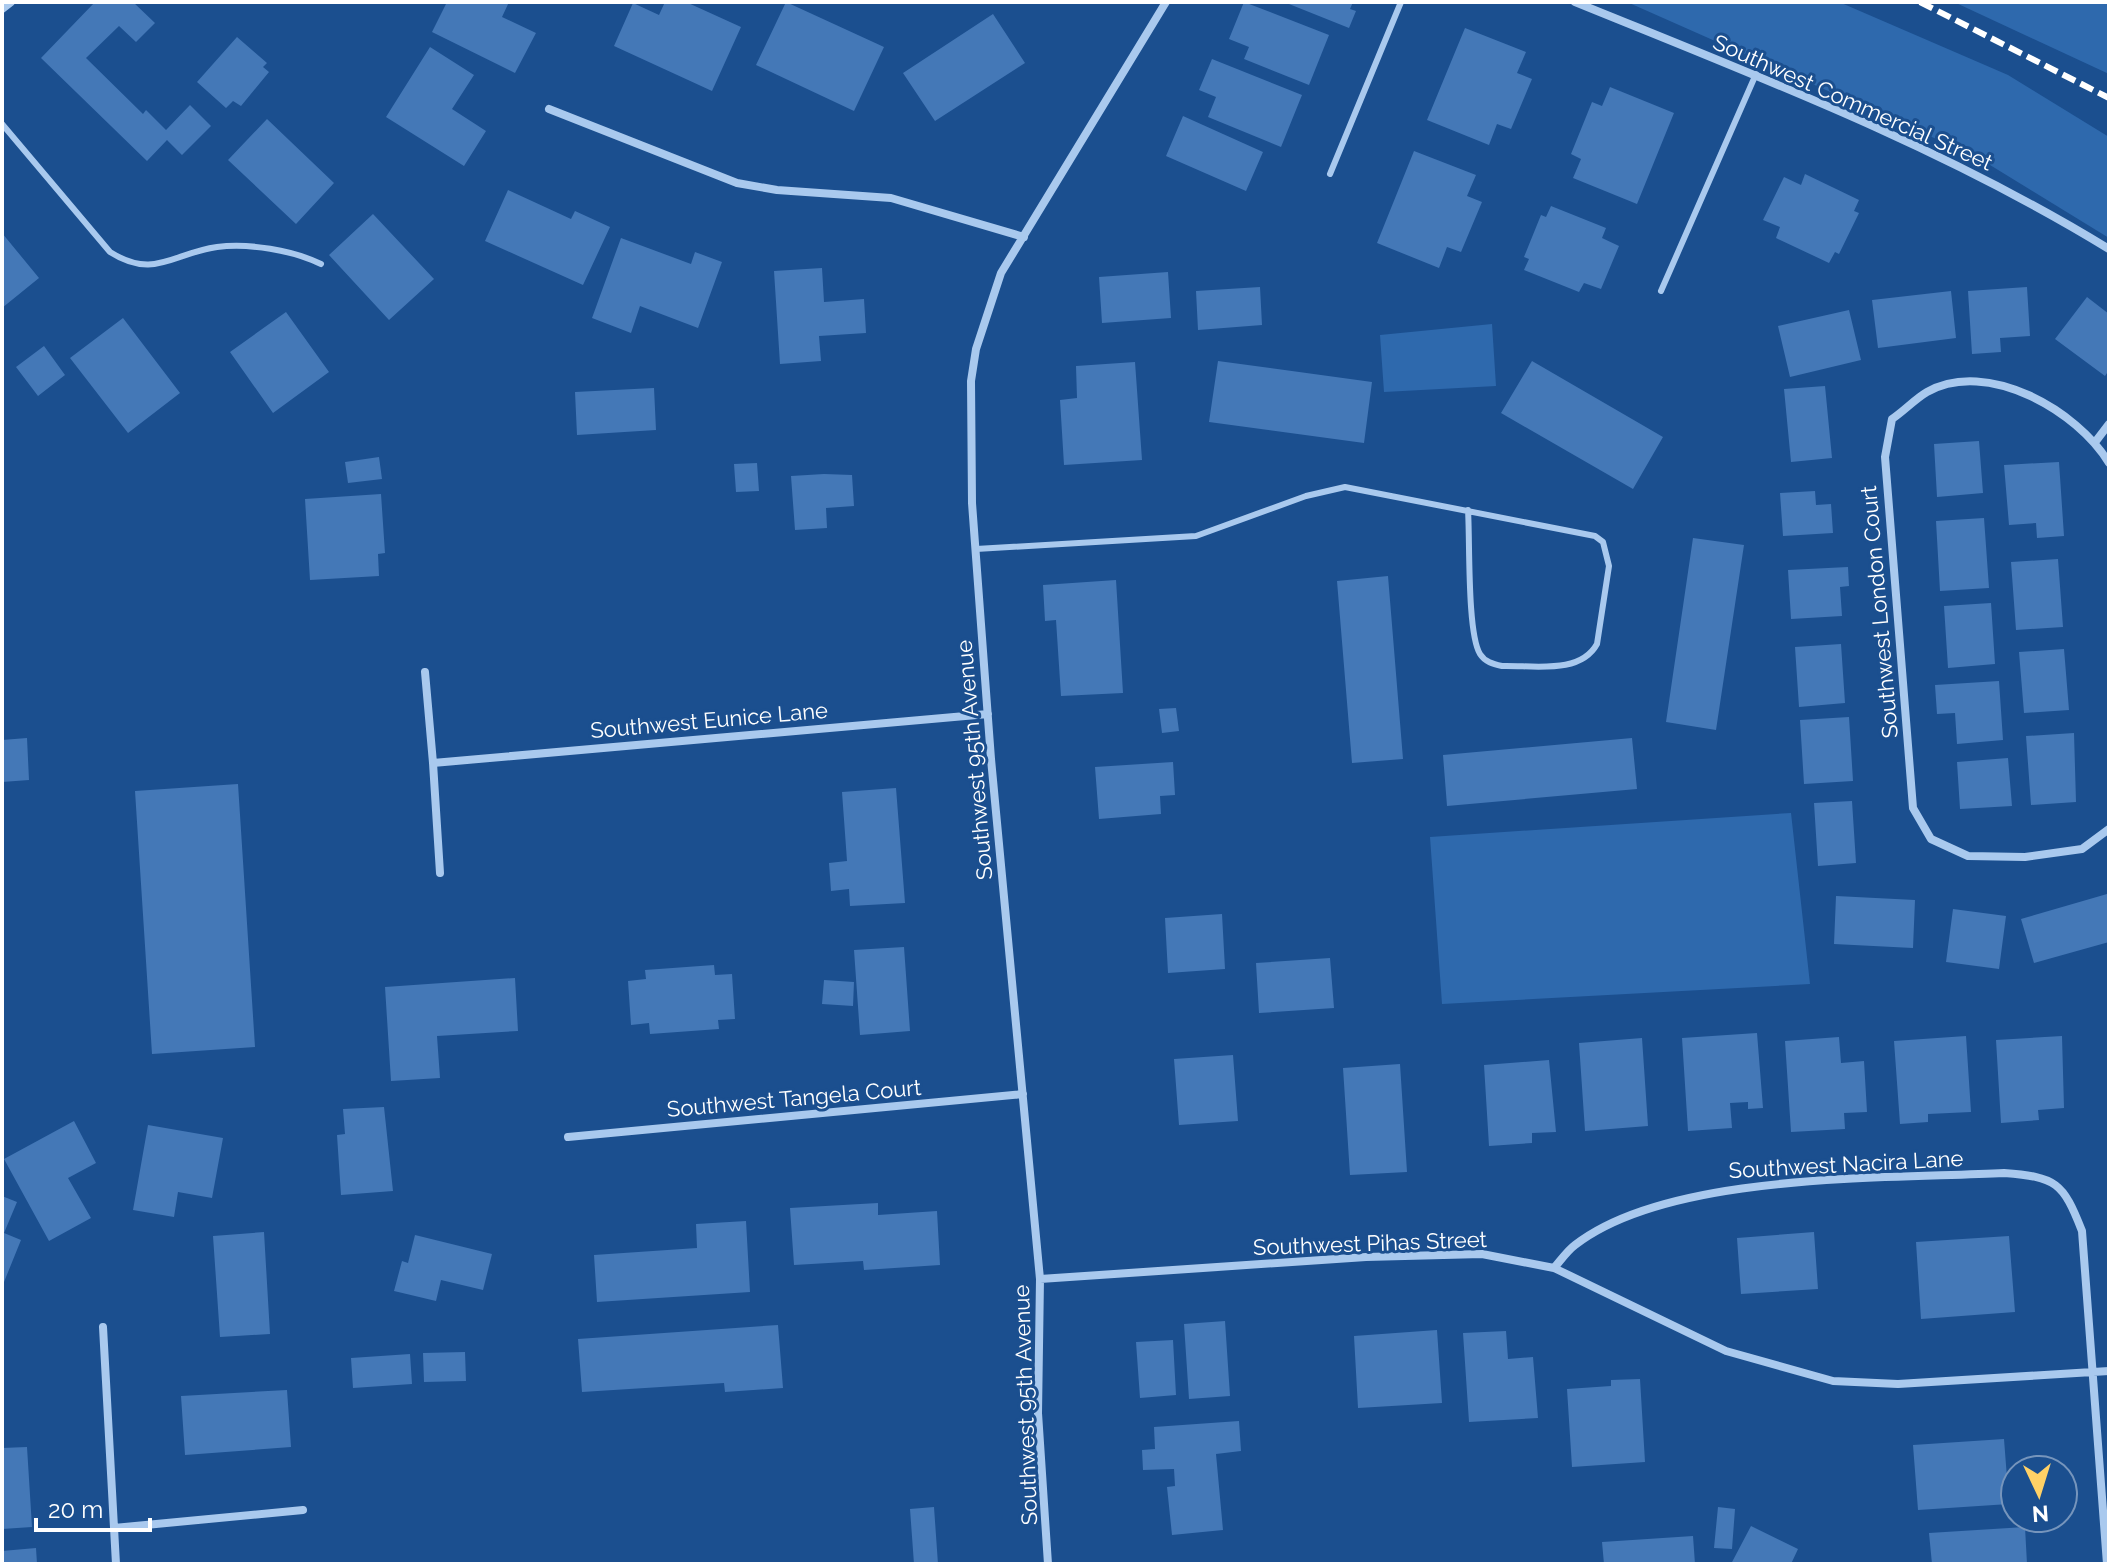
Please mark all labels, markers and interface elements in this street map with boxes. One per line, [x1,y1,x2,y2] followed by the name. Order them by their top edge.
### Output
[1709,28,1997,176] street label: Southwest Commercial Street
[1855,484,1903,739] street label: Southwest London Court
[951,639,997,881] street label: Southwest 95th Avenue
[589,697,829,743] street label: Southwest Eunice Lane
[666,1074,923,1122] street label: Southwest Tangela Court
[1728,1145,1964,1183] street label: Southwest Nacira Lane
[1253,1226,1488,1260] street label: Southwest Pihas Street
[1008,1284,1042,1526] street label: Southwest 95th Avenue
[1999,1454,2079,1534] north arrow
[36,1482,150,1532] scale bar
[48,1495,103,1524] text: 20 m
[2031,1500,2050,1528] text: N

